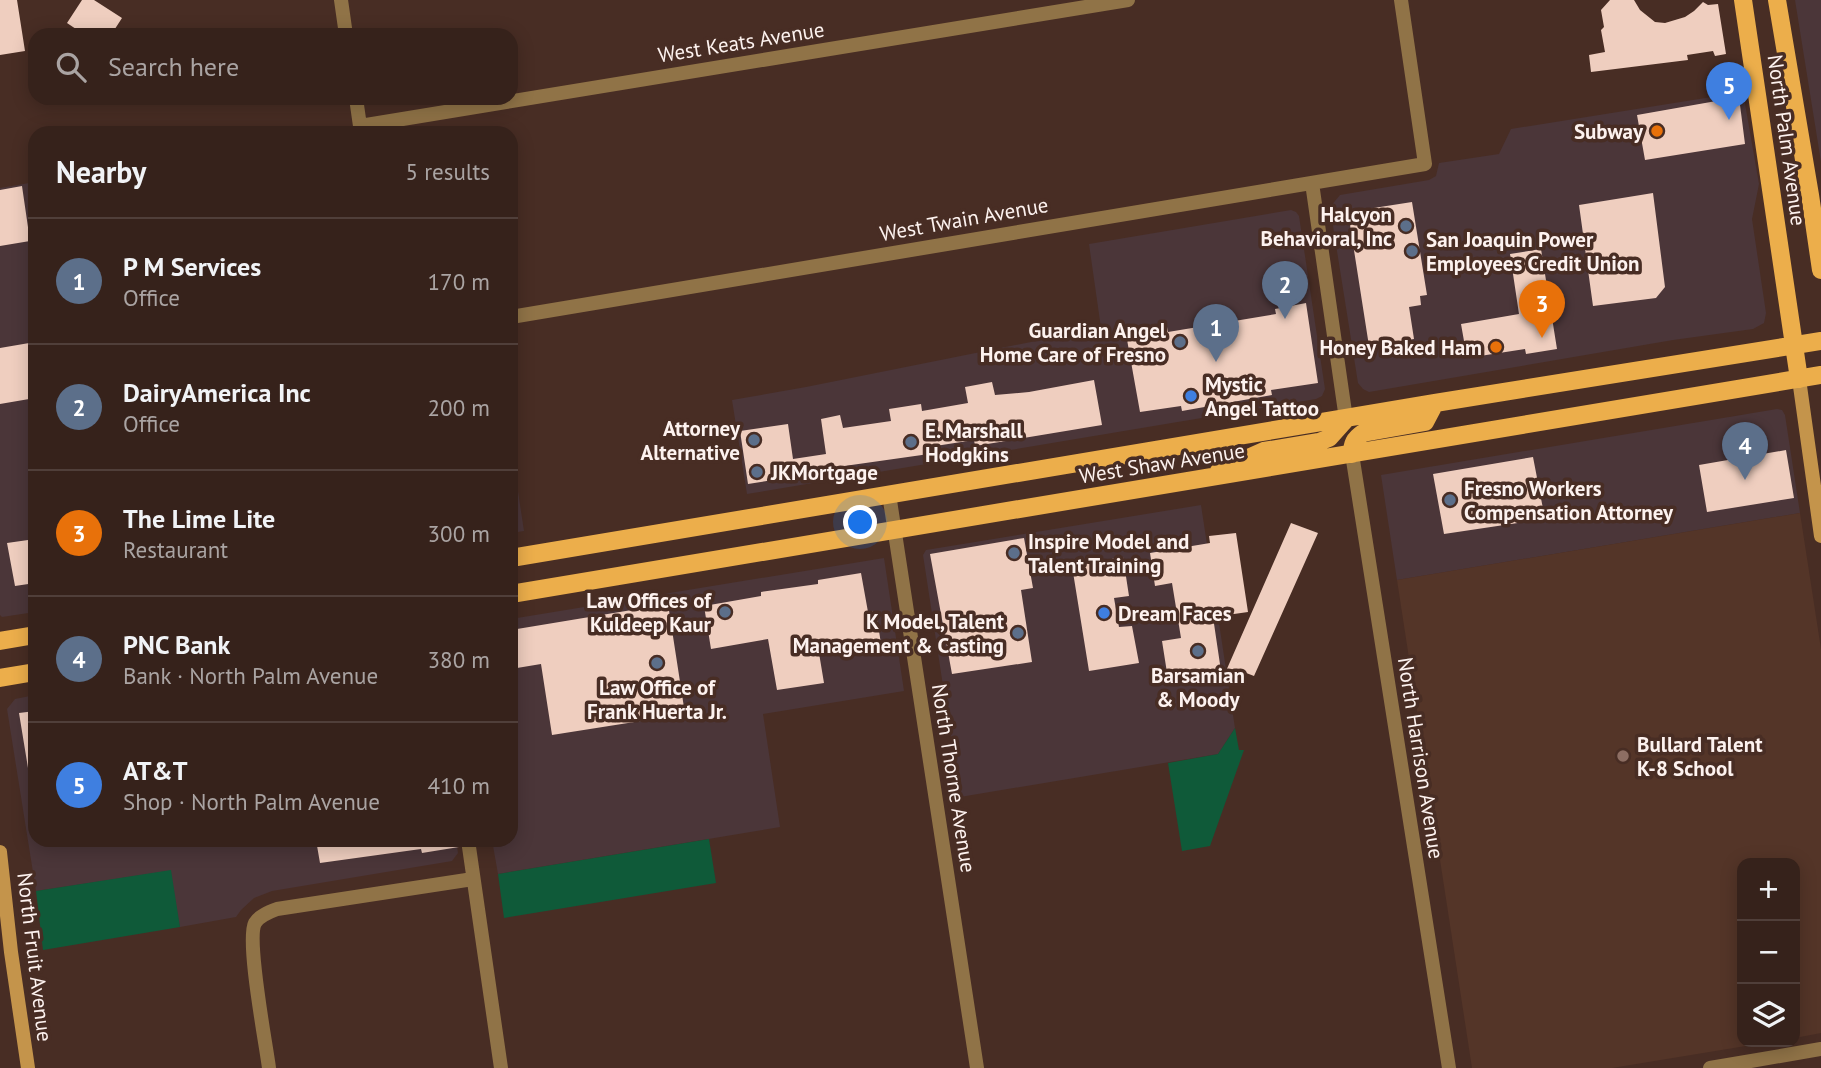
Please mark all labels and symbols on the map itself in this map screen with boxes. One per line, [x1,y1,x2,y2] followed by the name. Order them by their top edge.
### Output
[656,16,826,68] street label: West Keats Avenue
[1762,53,1812,227] street label: North Palm Avenue
[1706,62,1752,120] pin: 5
[1574,118,1644,145] place label: Subway
[1649,123,1665,139] marker: Subway
[878,191,1050,247] street label: West Twain Avenue
[1260,201,1392,252] place label: Halcyon Behavioral, Inc
[1398,218,1414,234] marker: Halcyon Behavioral, Inc
[1426,226,1640,277] place label: San Joaquin Power Employees Credit Union
[1404,243,1420,259] marker: San Joaquin Power Employees Credit Union
[1262,261,1308,319] pin: 2
[1519,280,1565,338] pin: 3
[1193,304,1239,362] pin: 1
[980,317,1167,368] place label: Guardian Angel Home Care of Fresno
[1172,334,1188,350] marker: Guardian Angel Home Care of Fresno
[1319,334,1482,361] place label: Honey Baked Ham
[1488,339,1504,355] marker: Honey Baked Ham
[1205,371,1319,422] place label: Mystic Angel Tattoo
[1183,388,1199,404] marker: Mystic Angel Tattoo
[640,415,741,466] place label: Attorney Alternative
[925,417,1023,468] place label: E. Marshall Hodgkins
[1722,422,1768,480] pin: 4
[746,432,762,448] marker: Attorney Alternative
[903,434,919,450] marker: E. Marshall Hodgkins
[1077,437,1247,489] street label: West Shaw Avenue
[770,459,878,486] place label: JKMortgage
[749,464,765,480] marker: JKMortgage
[1464,475,1674,526] place label: Fresno Workers Compensation Attorney
[1442,492,1458,508] marker: Fresno Workers Compensation Attorney
[843,505,877,539] your location
[1028,528,1189,579] place label: Inspire Model and Talent Training
[1006,545,1022,561] marker: Inspire Model and Talent Training
[586,587,712,638] place label: Law Offices of Kuldeep Kaur
[1118,600,1232,627] place label: Dream Faces
[717,604,733,620] marker: Law Offices of Kuldeep Kaur
[1096,605,1112,621] marker: Dream Faces
[793,608,1005,659] place label: K Model, Talent Management & Casting
[1010,625,1026,641] marker: K Model, Talent Management & Casting
[1190,643,1206,659] marker: Barsamian & Moody
[649,655,665,671] marker: Law Office of Frank Huerta Jr.
[1392,655,1450,861] street label: North Harrison Avenue
[1151,662,1245,713] place label: Barsamian & Moody
[587,674,727,725] place label: Law Office of Frank Huerta Jr.
[926,682,982,874] street label: North Thorne Avenue
[1637,731,1763,782] place label: Bullard Talent K-8 School
[1615,748,1631,764] marker: Bullard Talent K-8 School
[11,871,59,1043] street label: North Fruit Avenue

